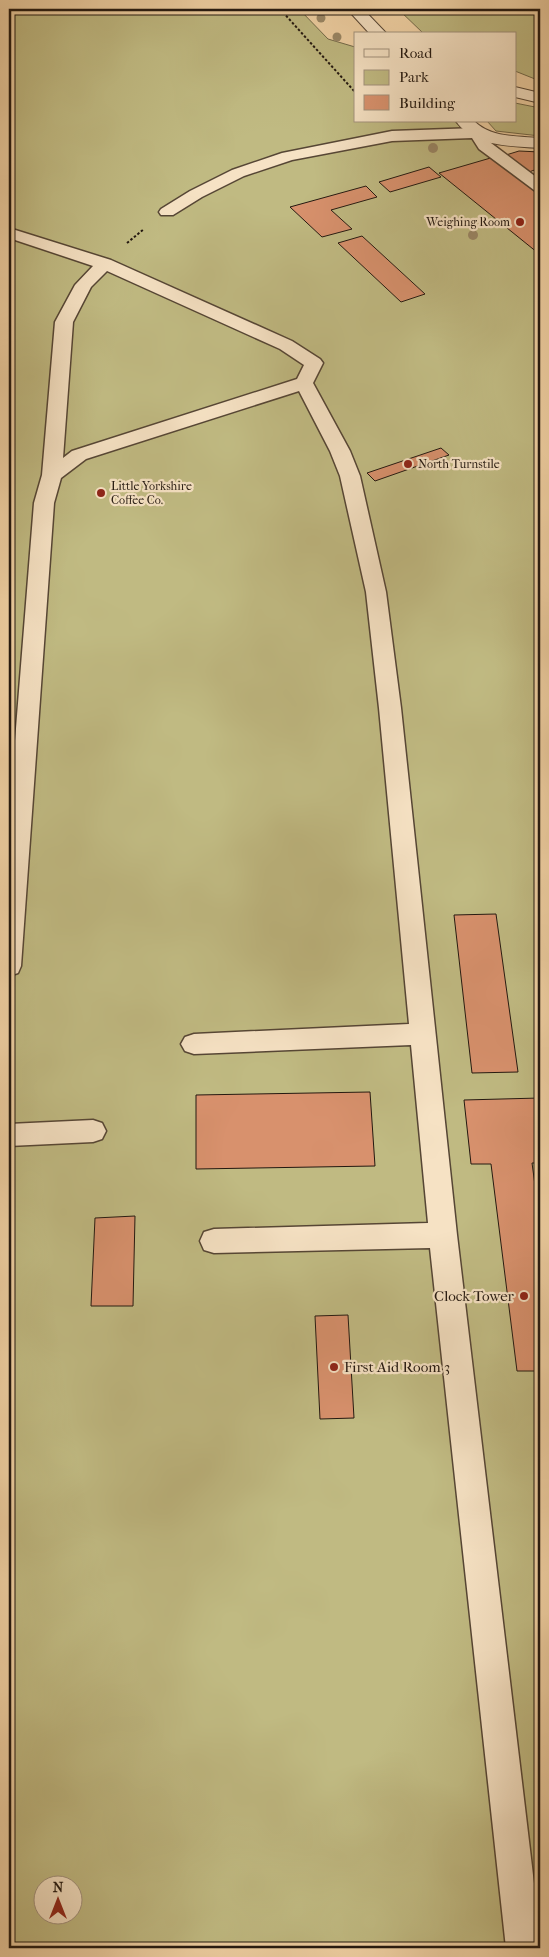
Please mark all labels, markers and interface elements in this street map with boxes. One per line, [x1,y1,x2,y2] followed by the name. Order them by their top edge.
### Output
[354,32,516,122] legend
[399,44,433,62] text: Road
[399,68,429,86] text: Park
[399,94,456,112] text: Building
[425,215,510,229] place label: Weighing Room
[514,216,526,228] marker: Weighing Room
[418,457,500,471] place label: North Turnstile
[402,458,414,470] marker: North Turnstile
[111,479,192,507] place label: Little Yorkshire Coffee Co.
[95,487,107,499] marker: Little Yorkshire Coffee Co.
[434,1287,515,1305] place label: Clock Tower
[518,1290,530,1302] marker: Clock Tower
[344,1358,450,1376] place label: First Aid Room 3
[328,1361,340,1373] marker: First Aid Room 3
[32,1874,82,1924] north arrow
[53,1879,64,1896] text: N

